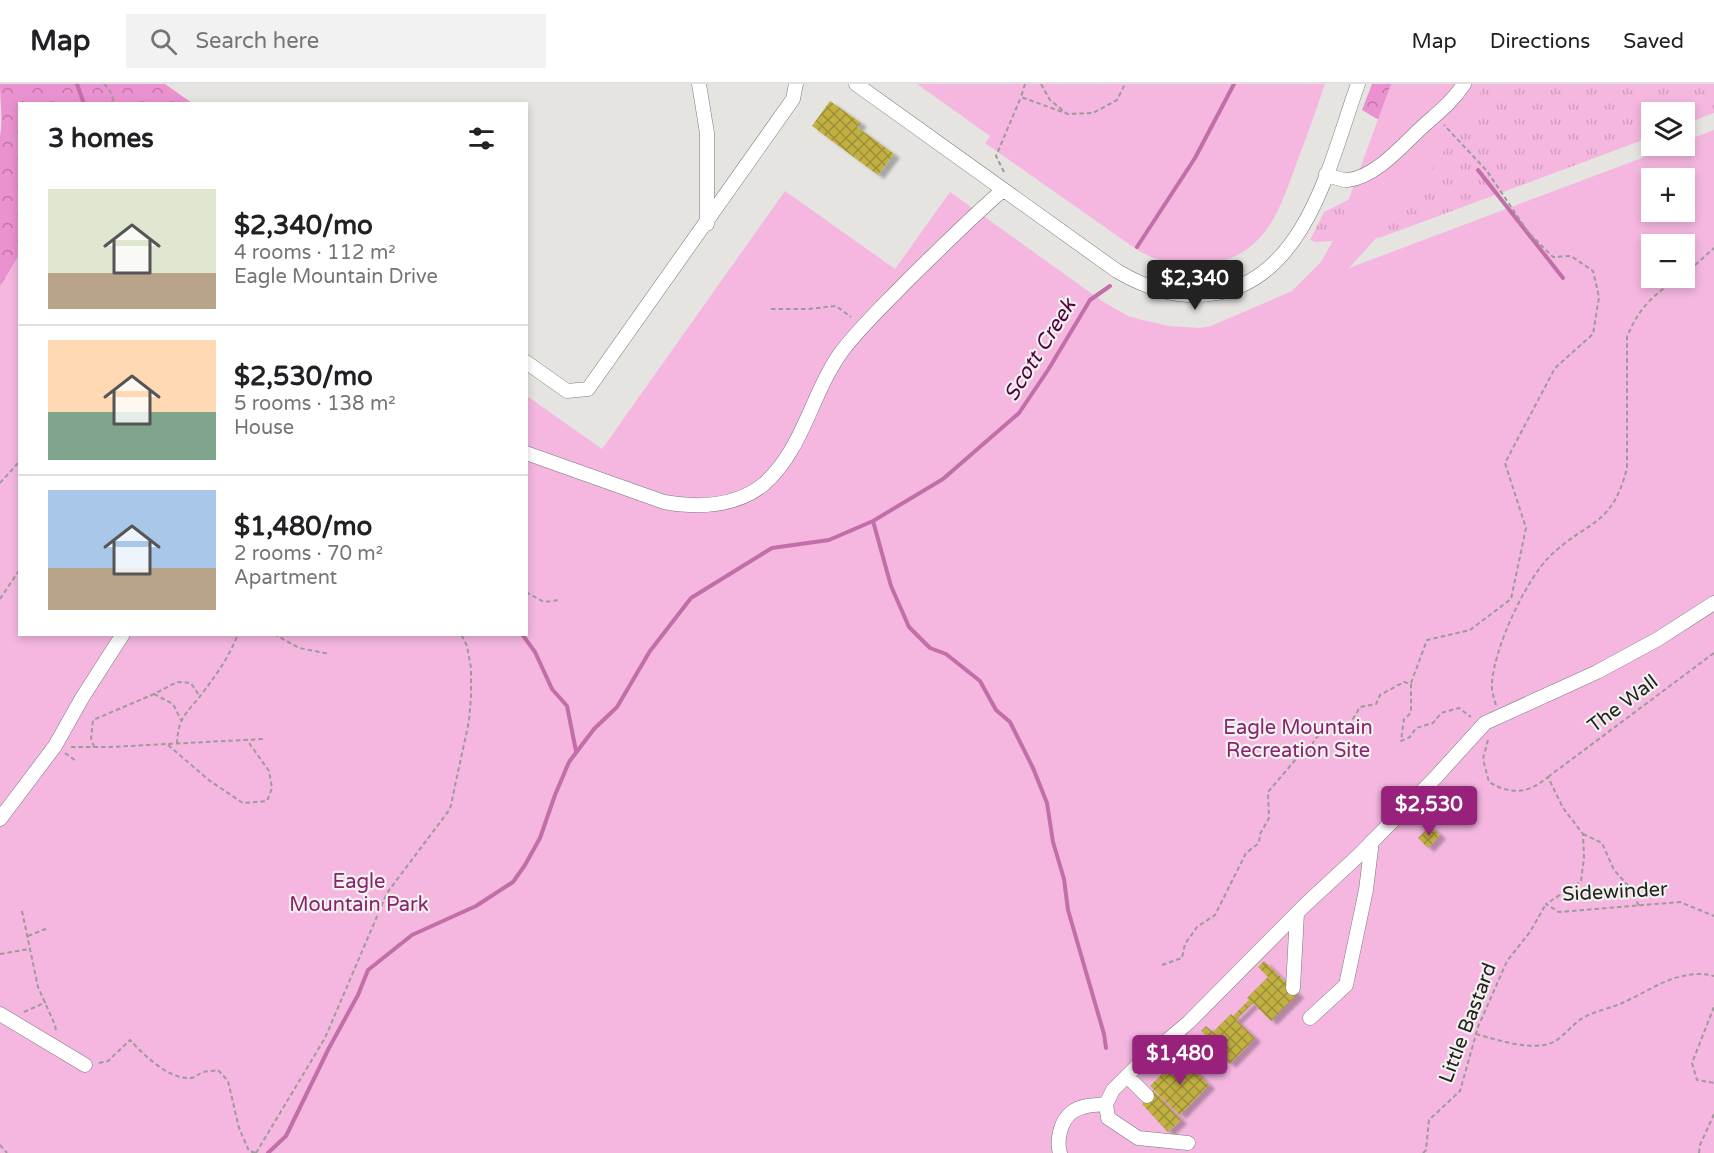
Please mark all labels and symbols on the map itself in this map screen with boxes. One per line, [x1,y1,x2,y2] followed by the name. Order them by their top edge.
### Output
[1146,260,1244,311] pin: $2,340
[999,293,1082,406] water label: Scott Creek
[1583,670,1663,738] street label: The Wall
[1223,716,1373,763] park label: Eagle Mountain Recreation Site
[1380,786,1478,837] pin: $2,530
[289,870,429,917] park label: Eagle Mountain Park
[1562,877,1669,907] street label: Sidewinder
[1434,960,1502,1086] street label: Little Bastard
[1131,1035,1229,1086] pin: $1,480

